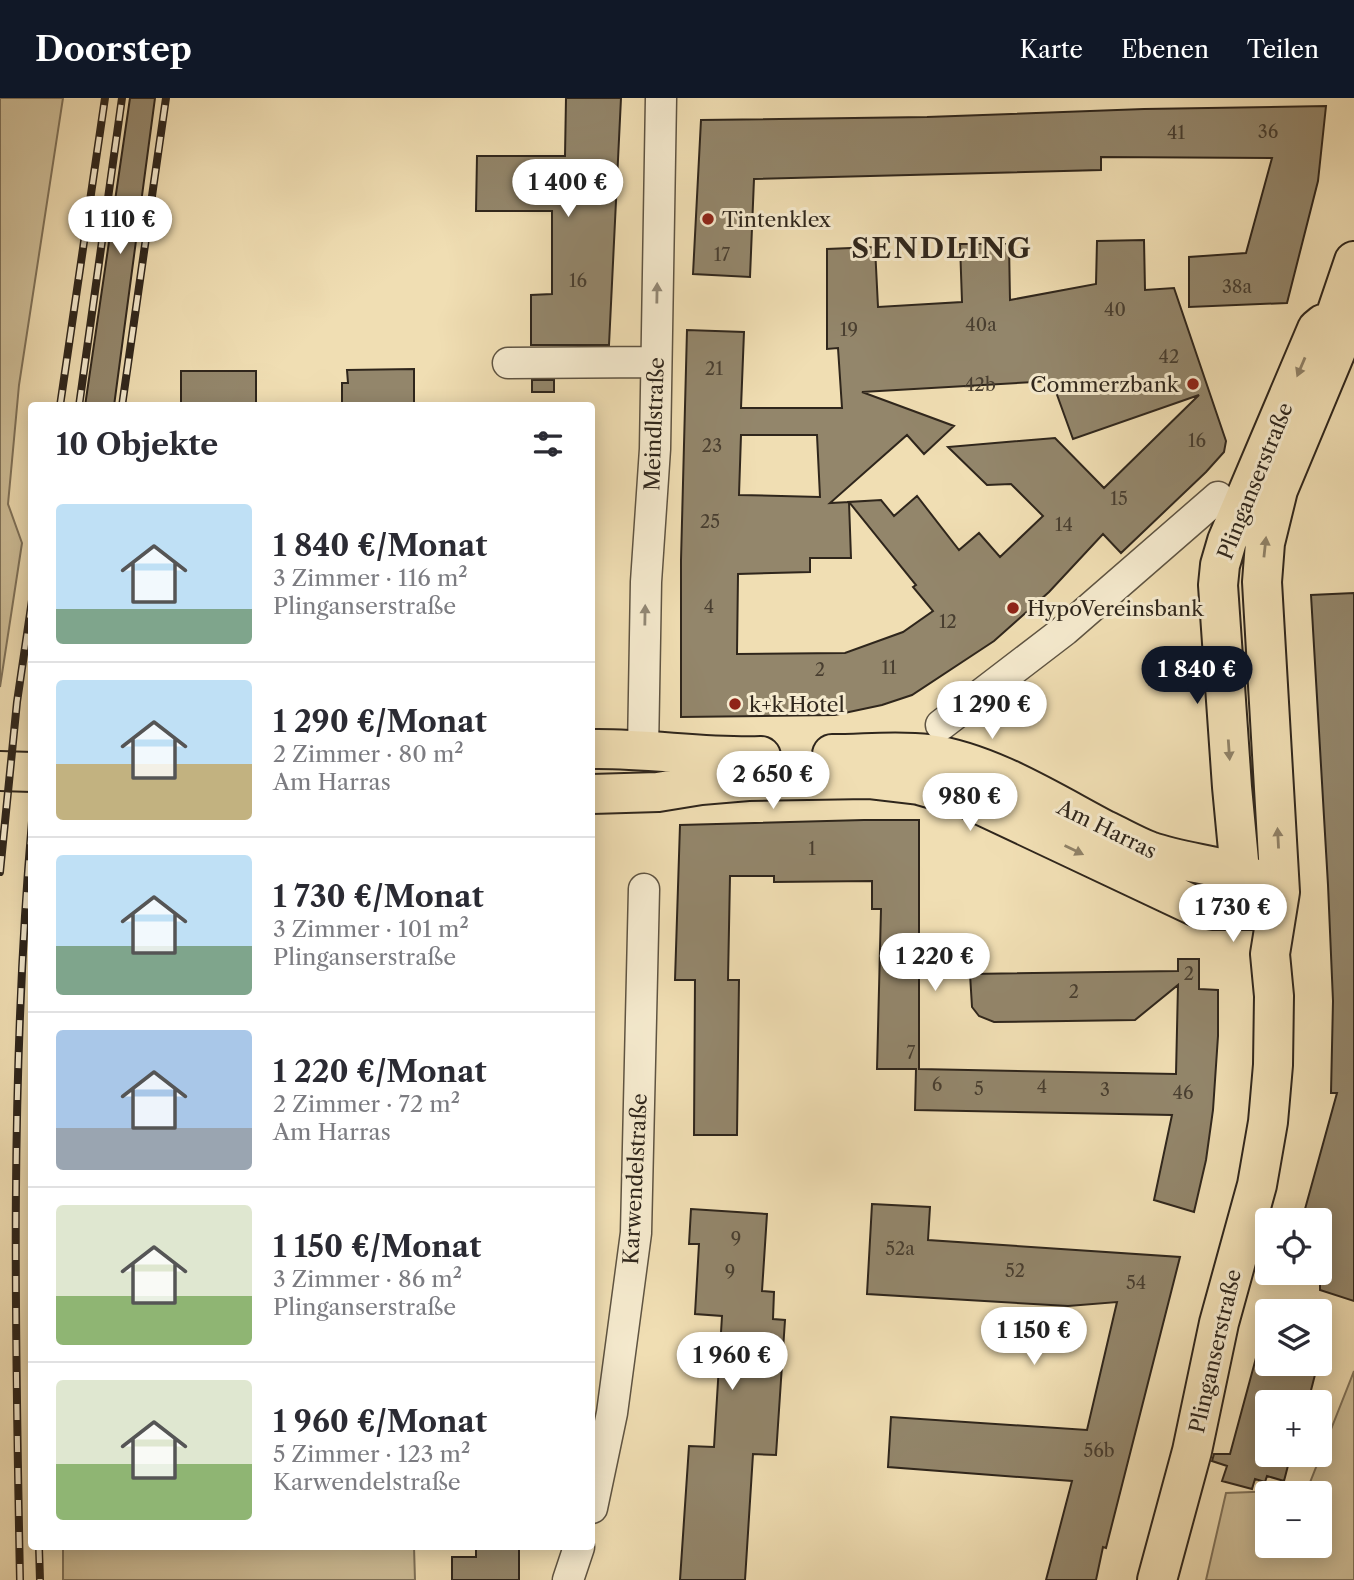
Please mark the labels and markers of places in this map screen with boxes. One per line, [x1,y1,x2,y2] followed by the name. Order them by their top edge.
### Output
[503,159,633,219] pin: 1 400 €
[55,197,185,256] pin: 1 110 €
[722,207,832,232] place label: Tintenklex
[700,211,716,227] marker: Tintenklex
[1030,372,1180,397] place label: Commerzbank
[1185,376,1201,392] marker: Commerzbank
[1027,596,1204,621] place label: HypoVereinsbank
[1005,600,1021,616] marker: HypoVereinsbank
[1132,646,1262,706] pin: 1 840 €
[927,682,1057,741] pin: 1 290 €
[749,692,845,717] place label: k+k Hotel
[727,696,743,712] marker: k+k Hotel
[708,752,838,811] pin: 2 650 €
[921,774,1019,833] pin: 980 €
[1168,884,1298,944] pin: 1 730 €
[870,934,1000,993] pin: 1 220 €
[969,1308,1099,1367] pin: 1 150 €
[667,1332,797,1392] pin: 1 960 €

